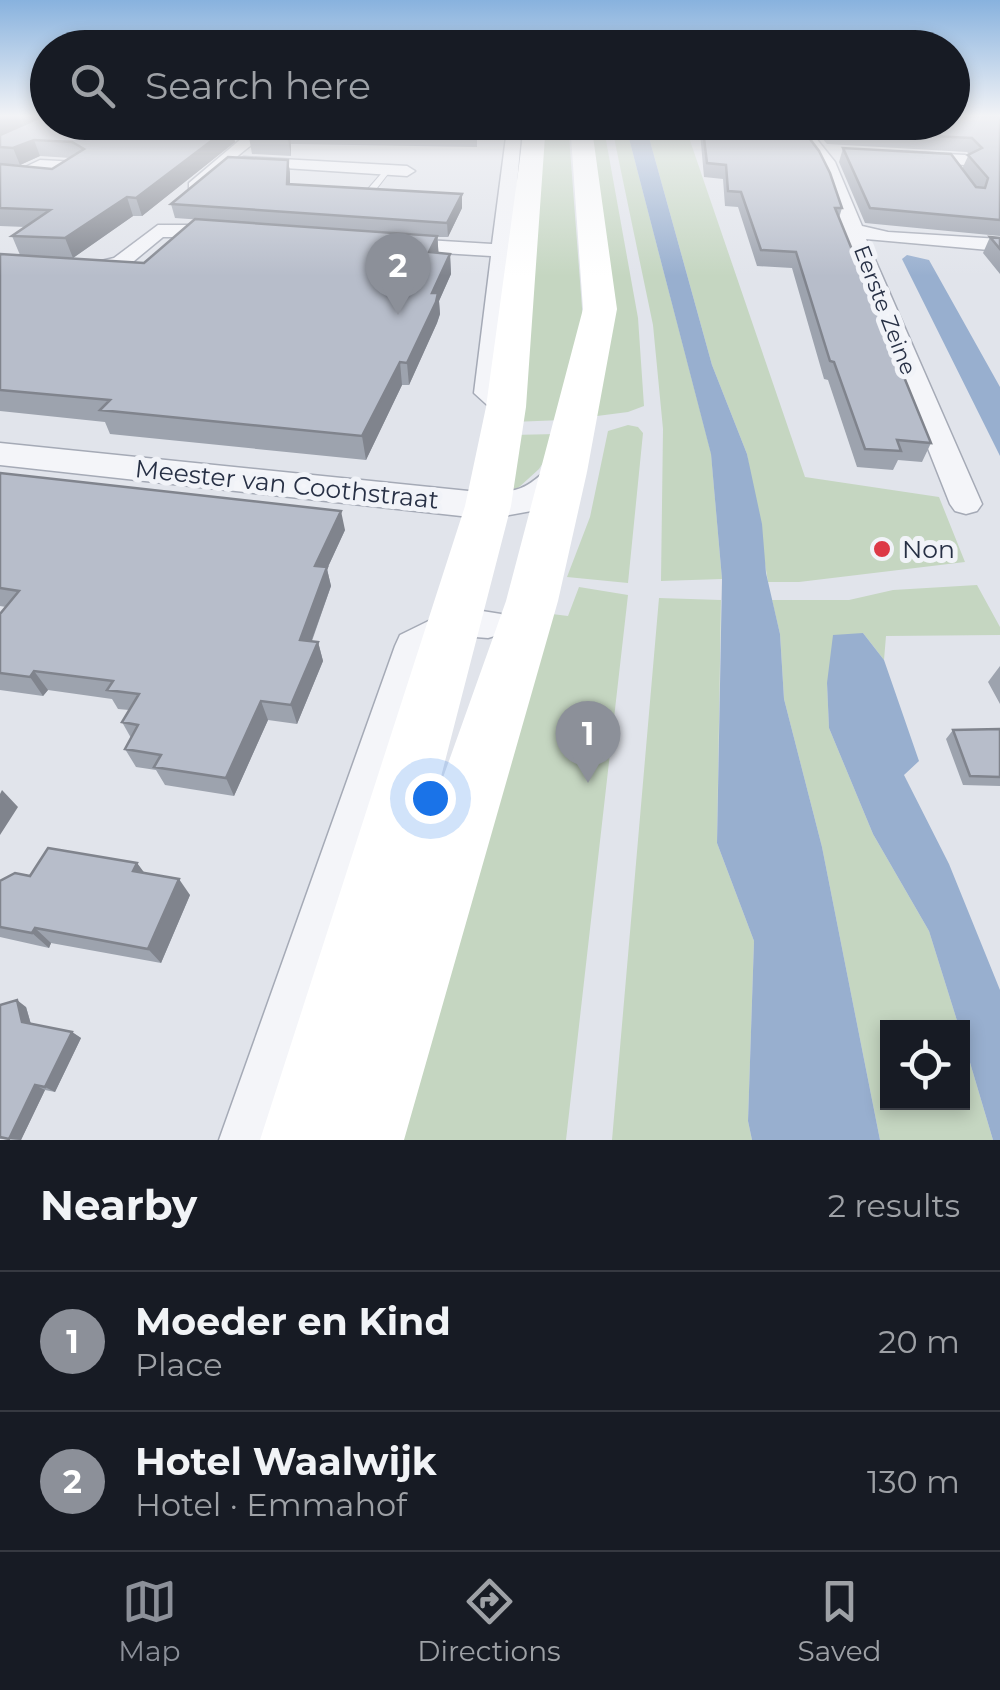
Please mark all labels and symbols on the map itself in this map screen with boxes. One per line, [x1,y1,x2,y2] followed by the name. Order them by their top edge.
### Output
[366,232,430,315] pin: 2
[848,242,922,378] street label: Eerste Zeine
[134,453,440,515] street label: Meester van Coothstraat
[902,534,955,564] place label: Non
[871,538,893,560] marker: Non
[556,700,620,783] pin: 1
[405,773,456,824] your location

